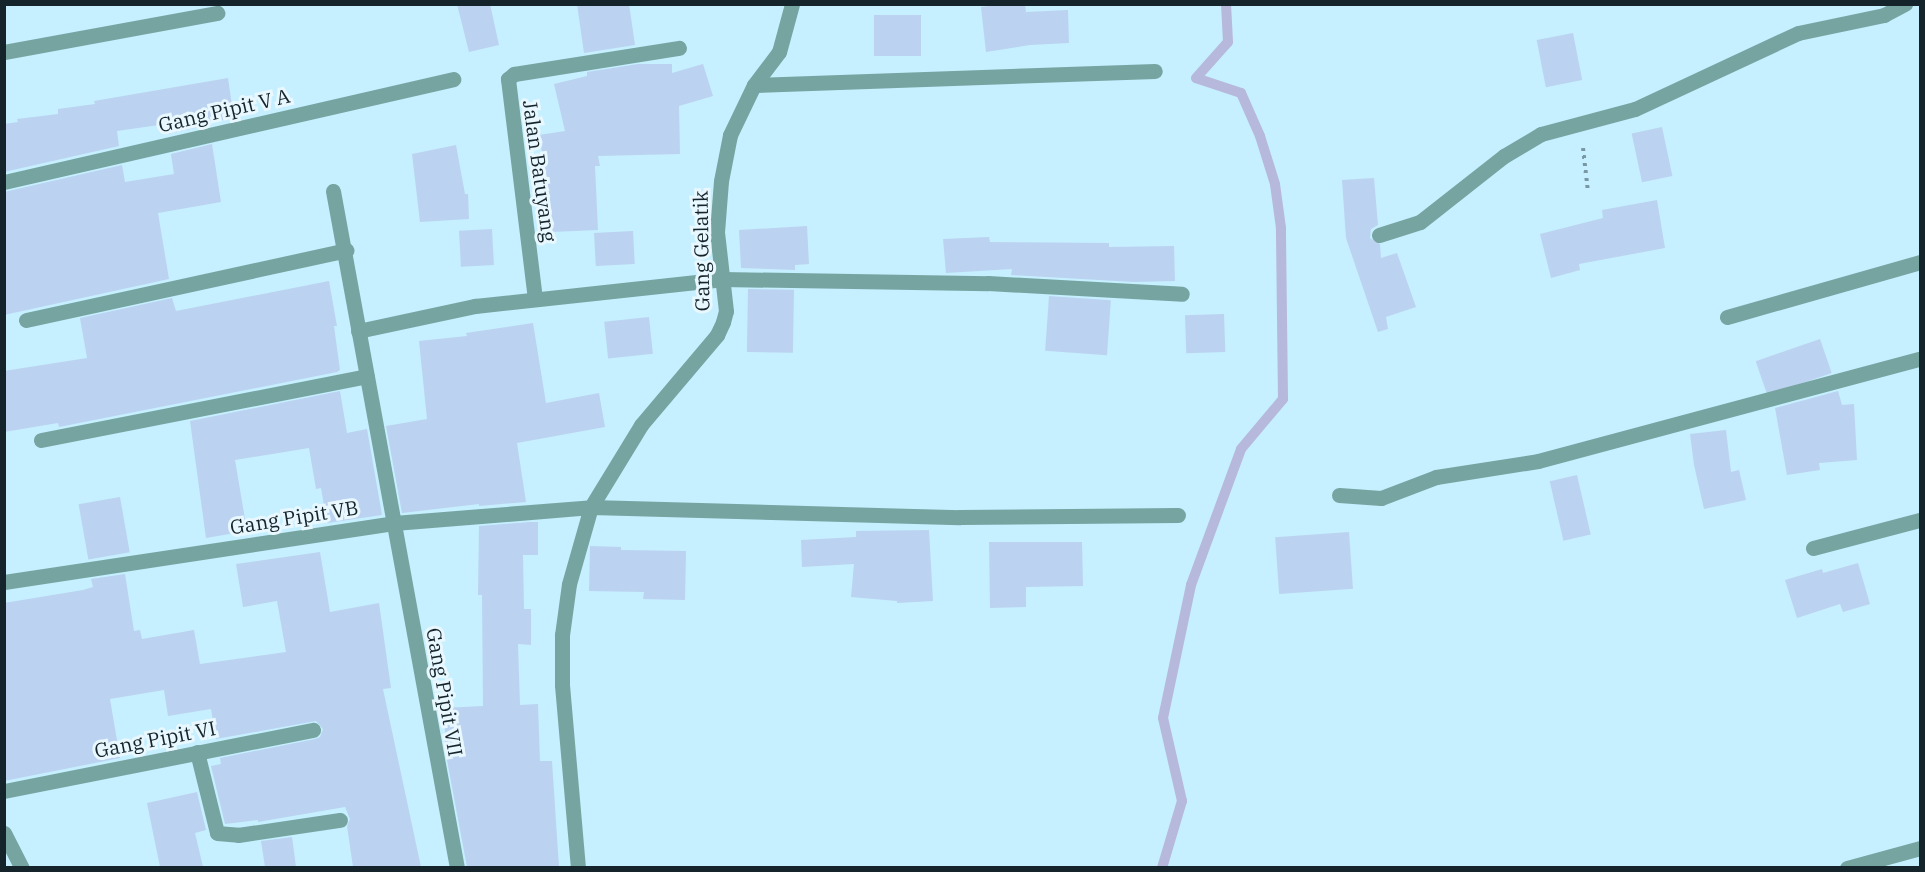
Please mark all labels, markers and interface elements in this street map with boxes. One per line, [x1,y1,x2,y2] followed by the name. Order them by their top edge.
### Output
[156,83,292,137] street label: Gang Pipit V A
[518,99,562,243] street label: Jalan Batuyang
[688,190,714,312] street label: Gang Gelatik
[228,495,360,539] street label: Gang Pipit VB
[422,626,468,758] street label: Gang Pipit VII
[92,715,218,763] street label: Gang Pipit VI

